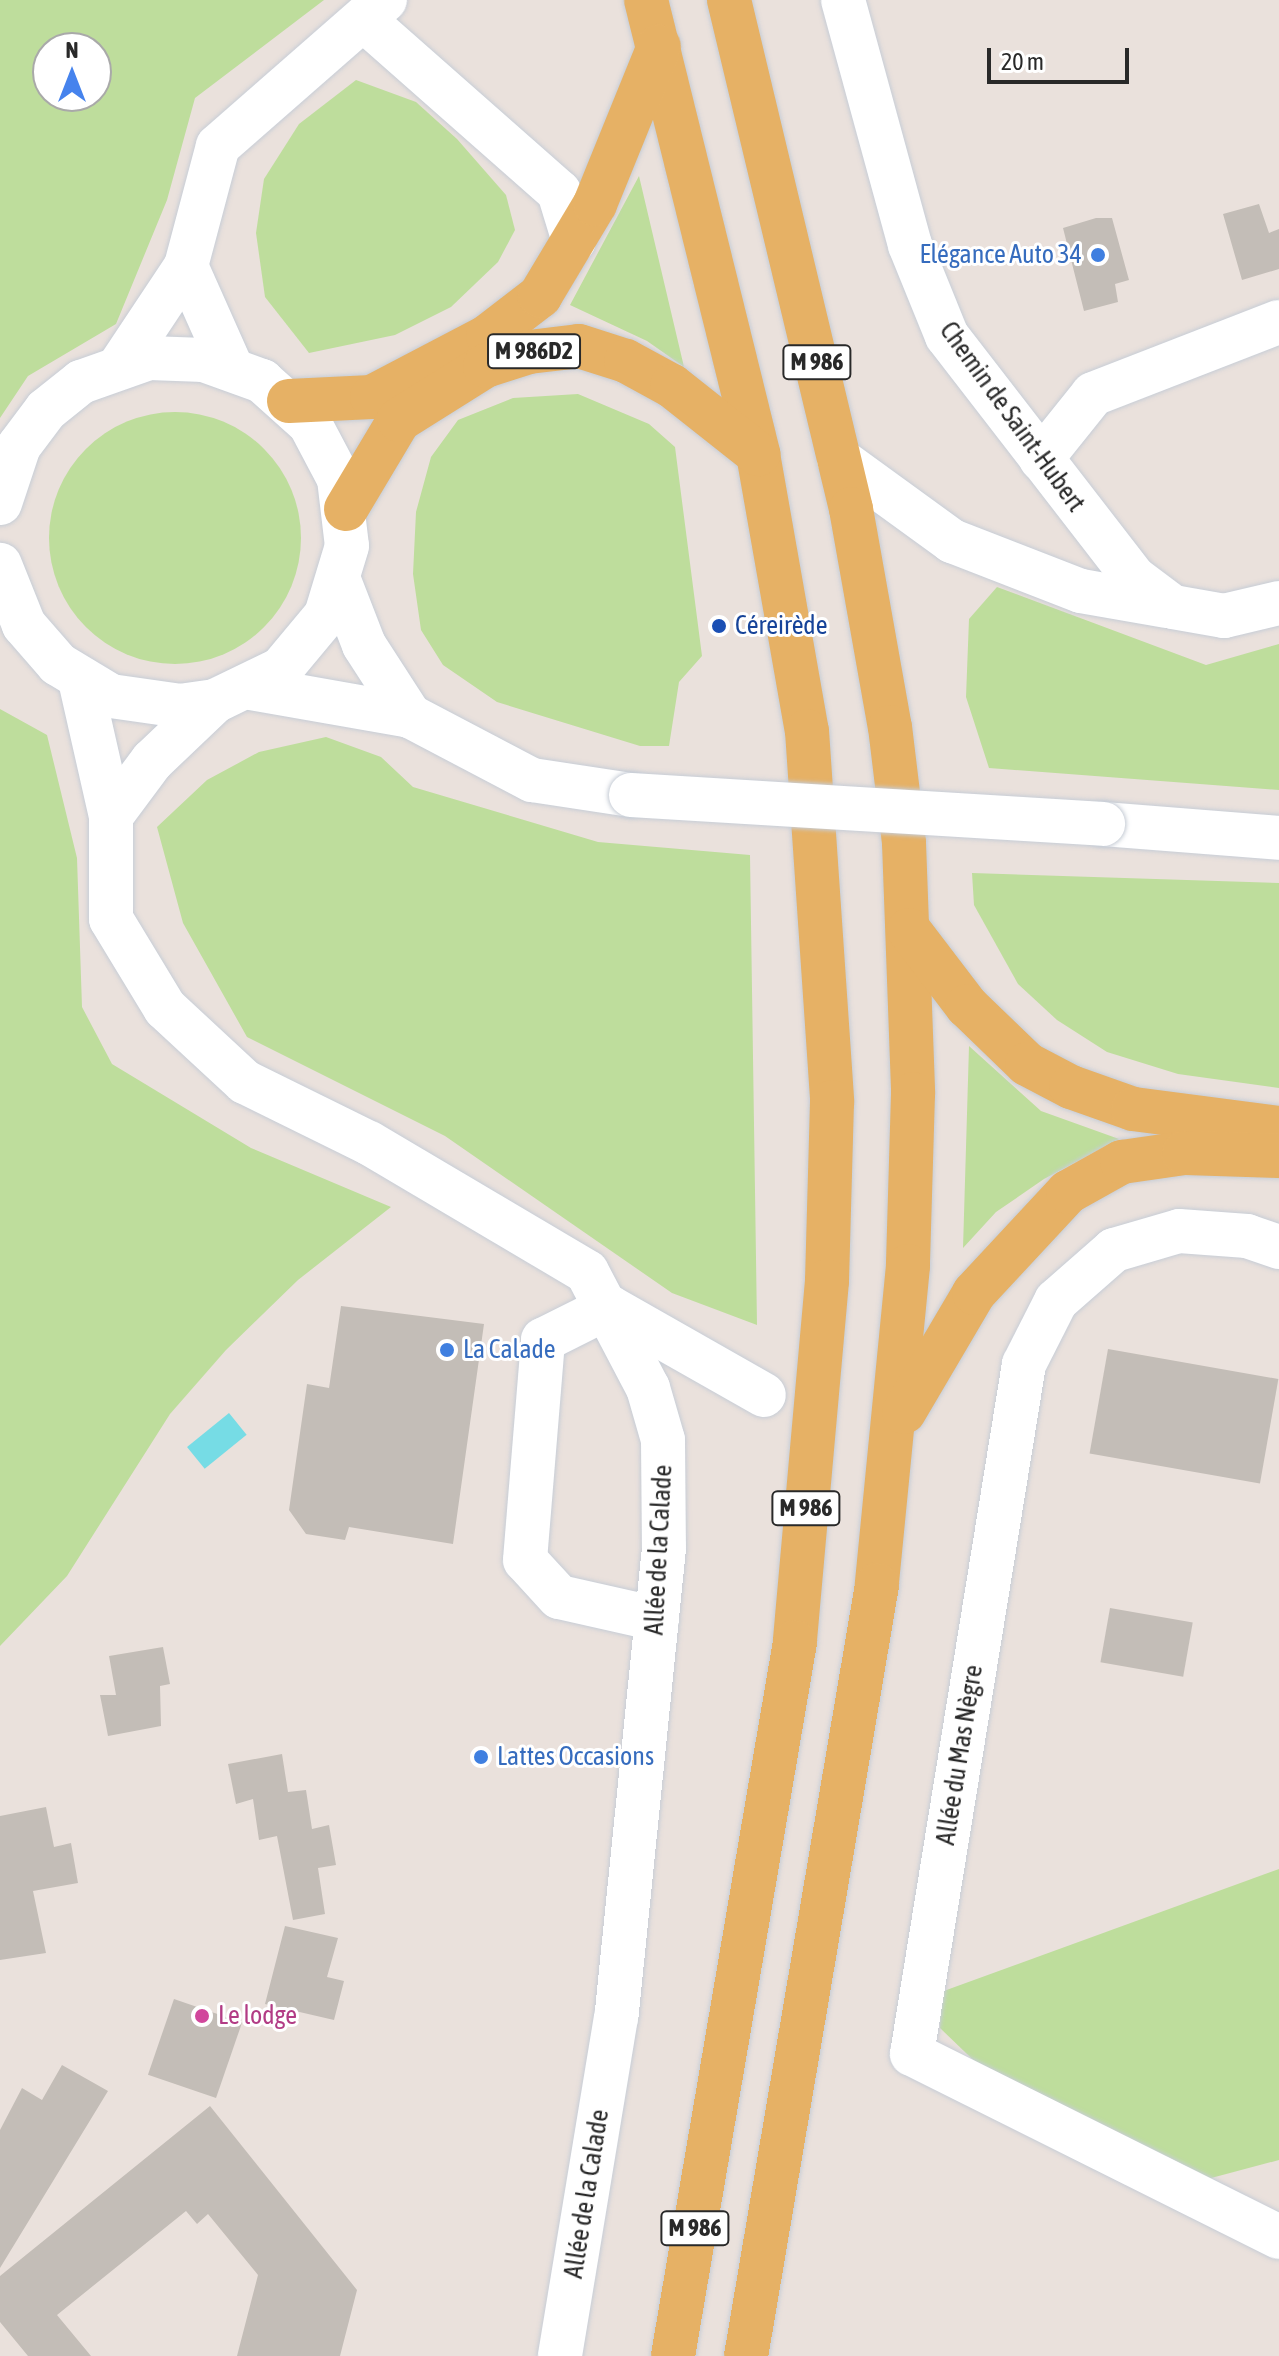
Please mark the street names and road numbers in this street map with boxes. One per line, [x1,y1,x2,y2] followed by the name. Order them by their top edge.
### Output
[933,316,1091,518] street label: Chemin de Saint-Hubert
[486,331,582,371] road number: M 986D2
[781,342,853,382] road number: M 986
[639,1464,679,1636] street label: Allée de la Calade
[770,1488,842,1528] road number: M 986
[930,1663,990,1847] street label: Allée du Mas Nègre
[558,2107,616,2281] street label: Allée de la Calade
[659,2208,731,2248] road number: M 986

